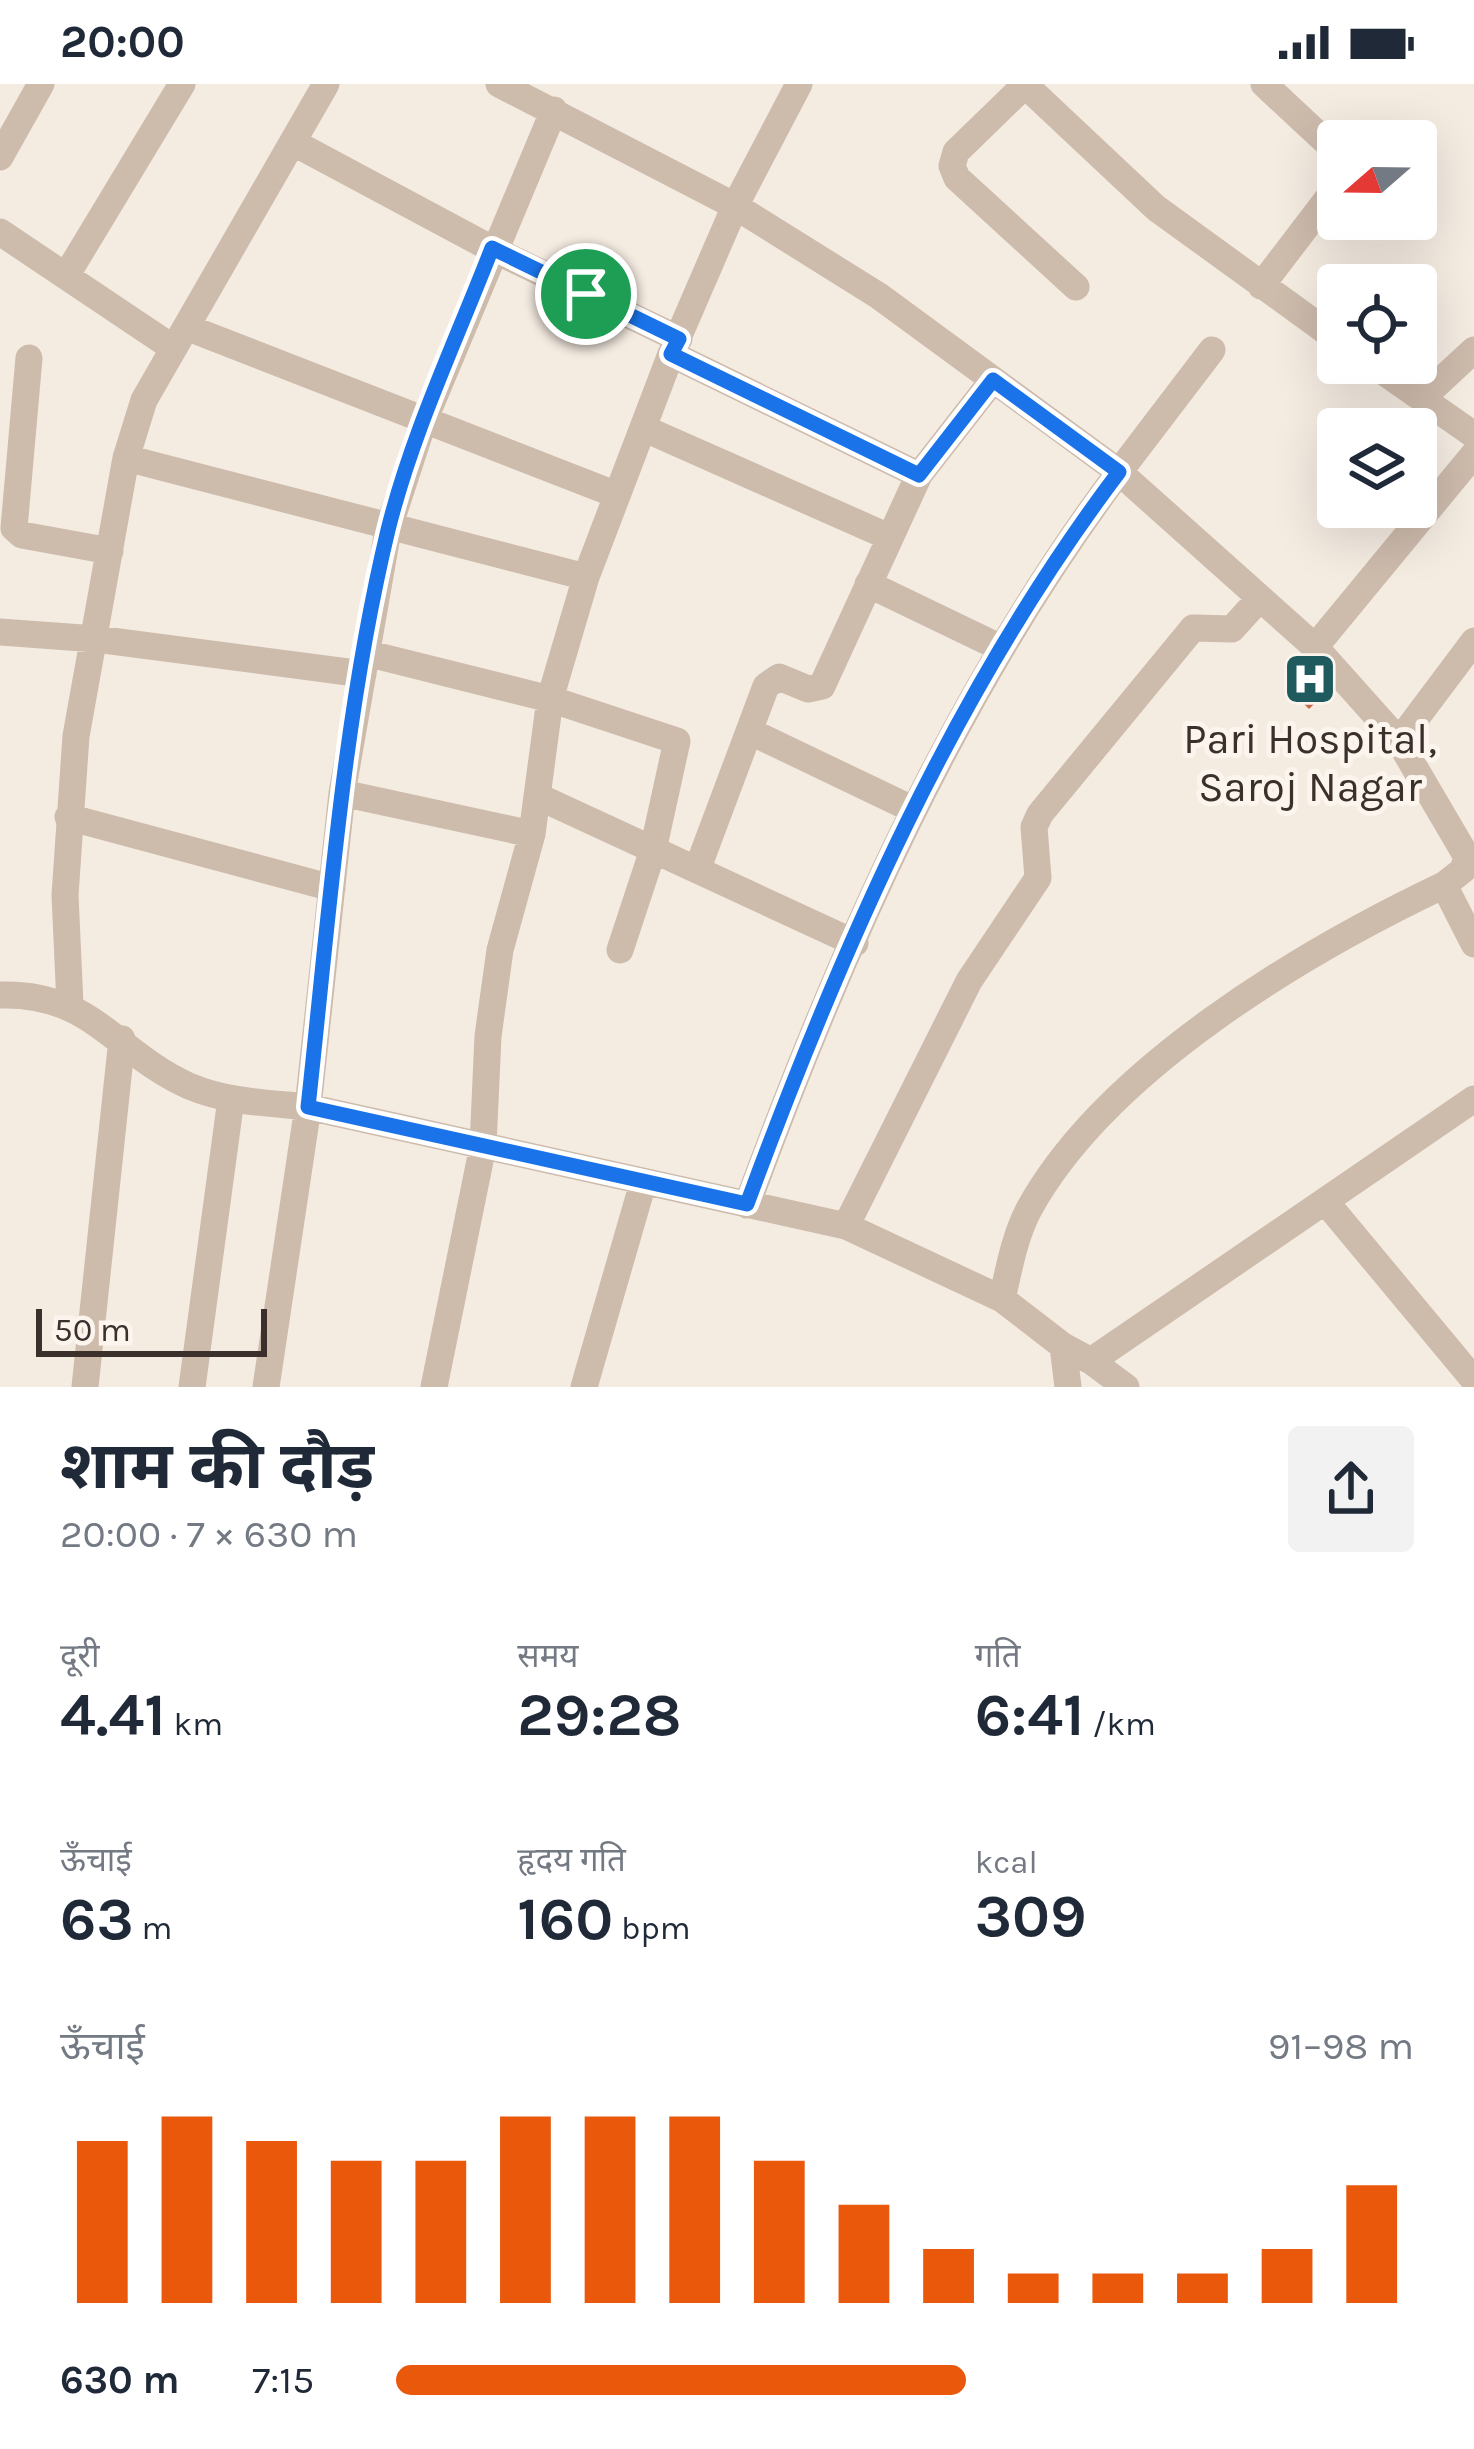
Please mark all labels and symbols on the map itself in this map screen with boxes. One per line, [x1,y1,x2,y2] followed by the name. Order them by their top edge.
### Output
[1317,120,1437,240] north arrow
[535,243,637,345] pin
[1282,651,1338,707] hospital icon: Pari Hospital, Saroj Nagar
[1183,714,1437,812] place label: Pari Hospital, Saroj Nagar
[36,1303,267,1356] scale bar

